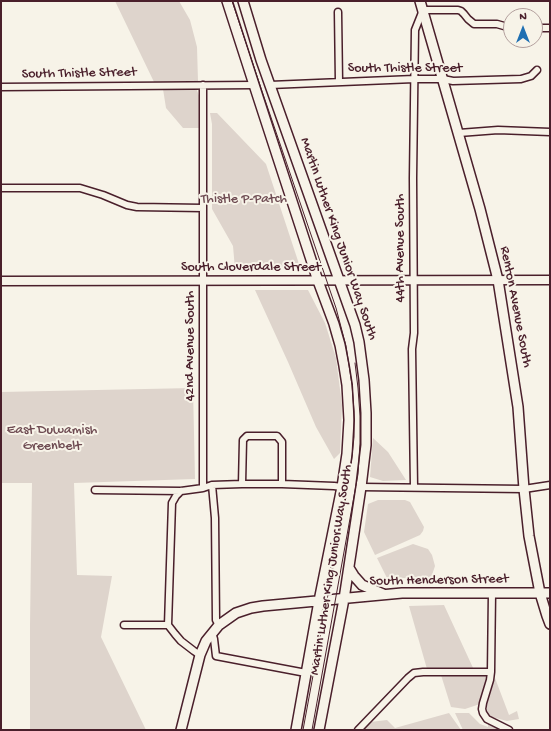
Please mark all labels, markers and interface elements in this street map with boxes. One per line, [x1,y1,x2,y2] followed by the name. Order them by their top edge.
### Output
[503,8,543,48] north arrow
[519,11,527,23] text: N
[348,61,462,77] street label: South Thistle Street
[22,65,136,83] street label: South Thistle Street
[295,136,381,342] street label: Martin Luther King Junior Way South
[201,192,287,208] park label: Thistle P-Patch
[393,194,409,302] street label: 44th Avenue South
[495,245,535,369] street label: Renton Avenue South
[181,260,321,276] street label: South Cloverdale Street
[183,291,199,401] street label: 42nd Avenue South
[7,423,97,456] park label: East Duwamish Greenbelt
[307,464,357,676] street label: Martin Luther King Junior Way South
[369,571,509,591] street label: South Henderson Street

